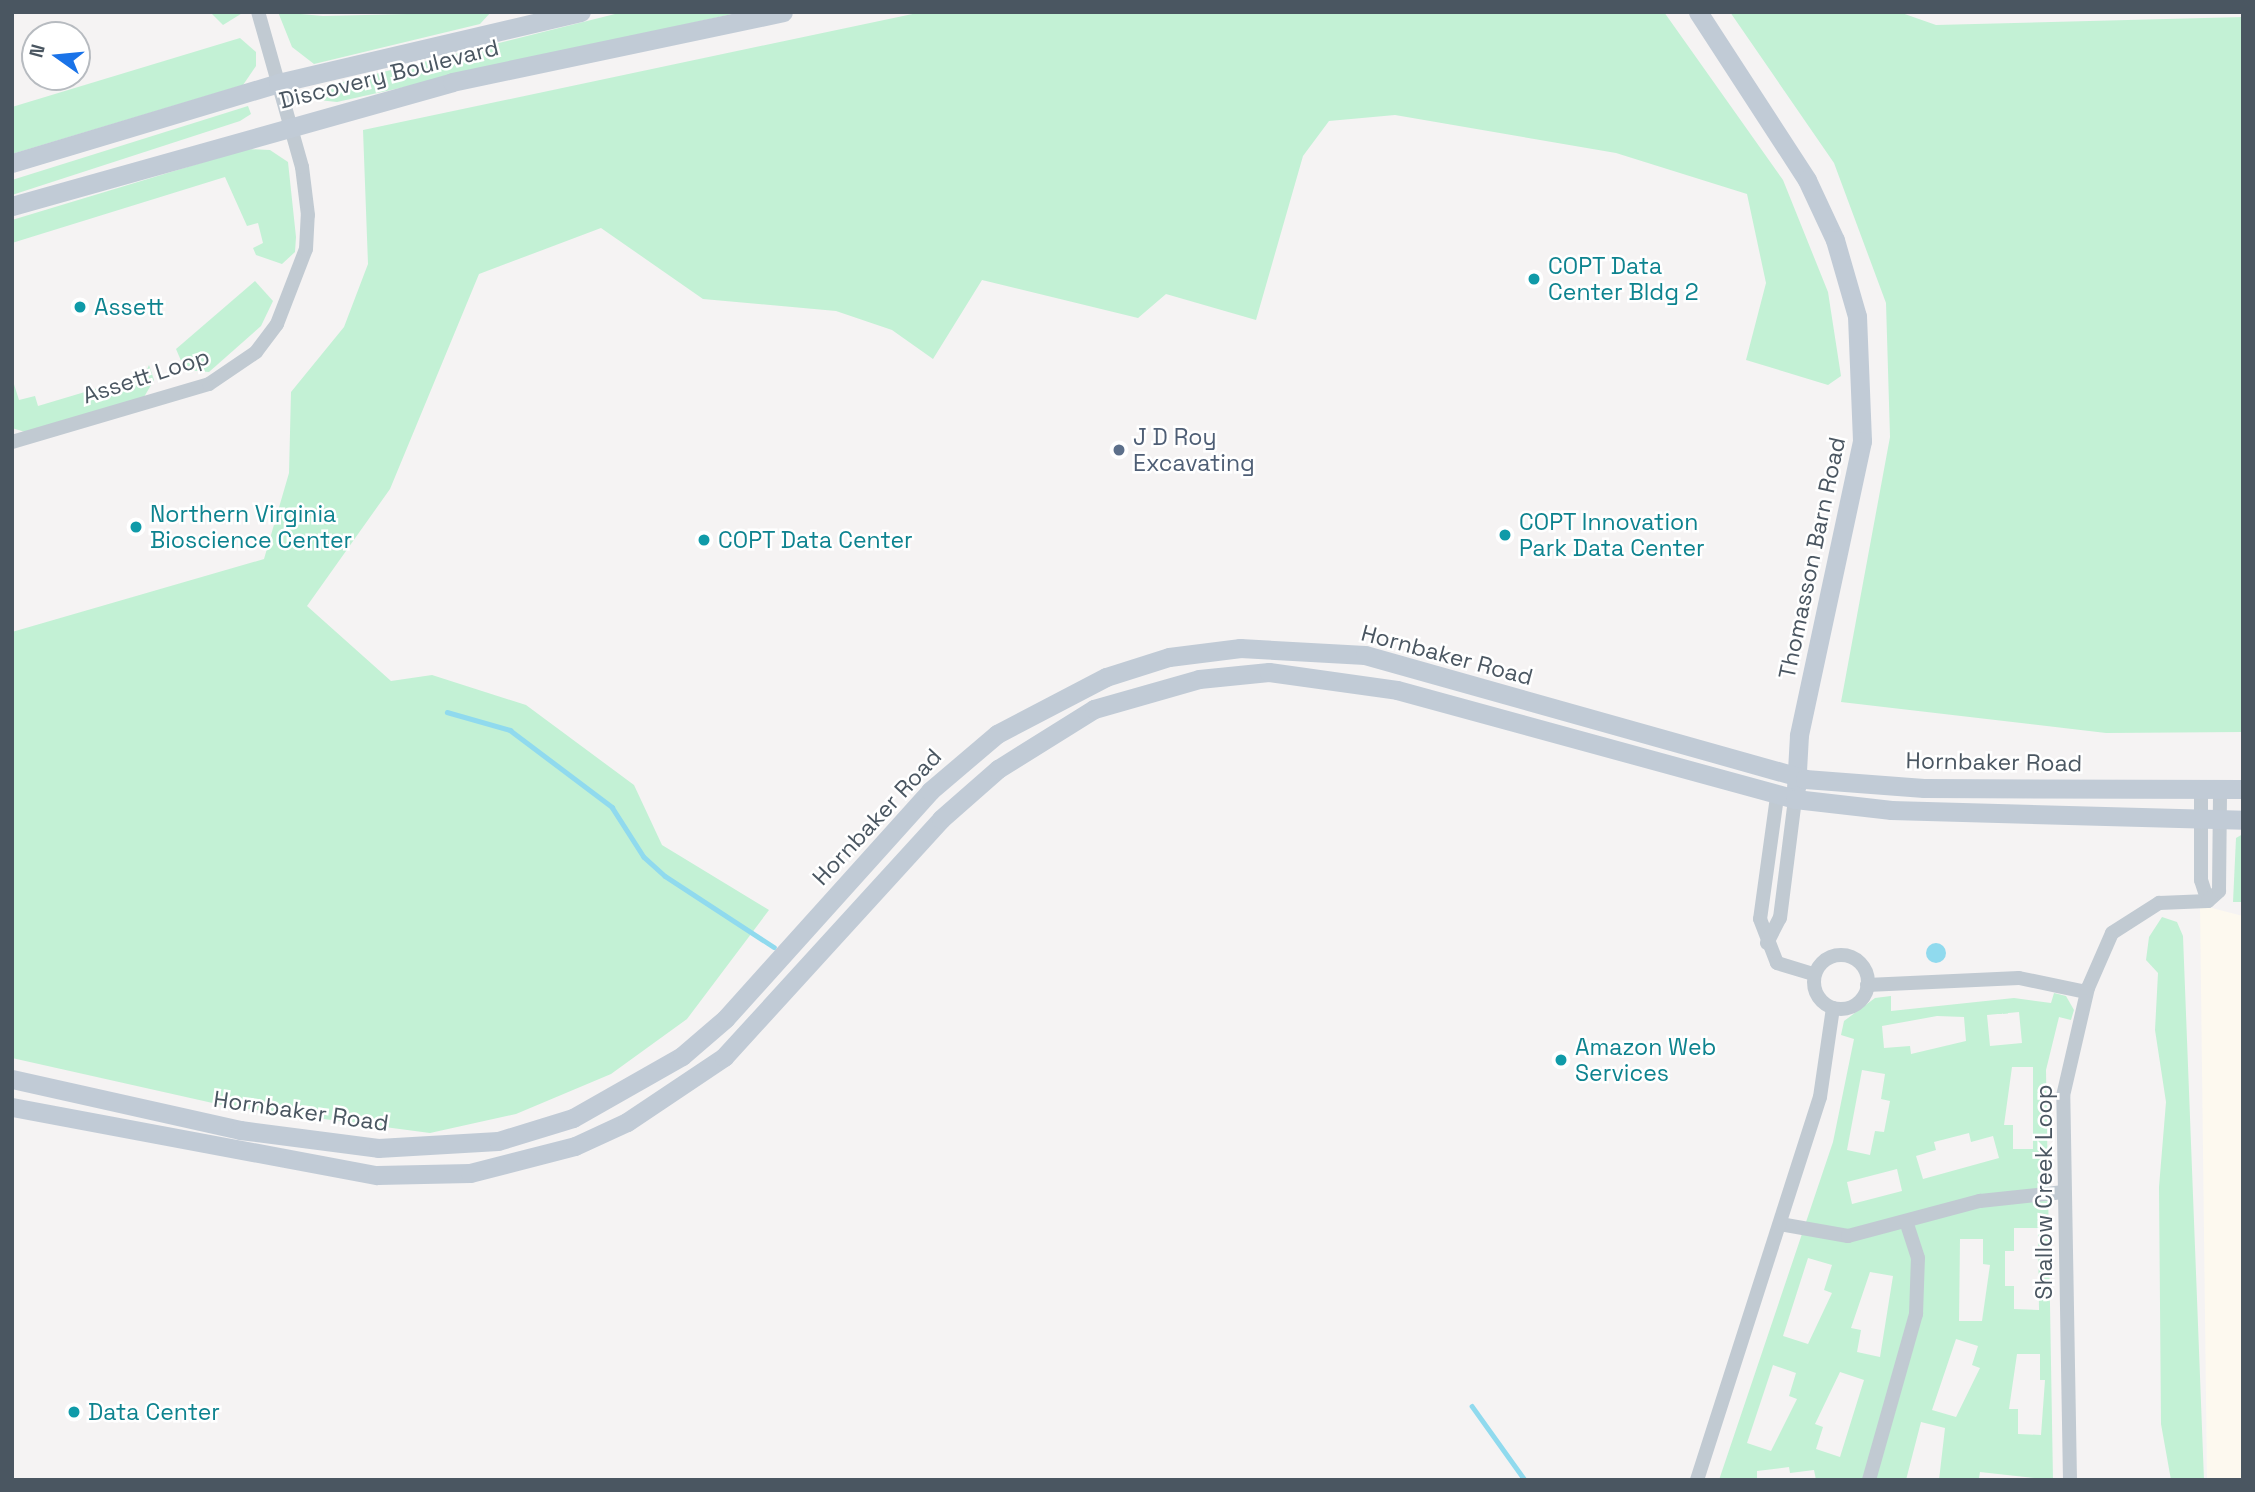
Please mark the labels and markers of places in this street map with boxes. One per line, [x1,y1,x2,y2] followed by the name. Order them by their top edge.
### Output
[1548,252,1699,306] place label: COPT Data Center Bldg 2
[1526,271,1542,287] marker: COPT Data Center Bldg 2
[94,293,164,321] place label: Assett
[72,299,88,315] marker: Assett
[1133,423,1255,477] place label: J D Roy Excavating
[1111,442,1127,458] marker: J D Roy Excavating
[150,500,352,554] place label: Northern Virginia Bioscience Center
[1519,508,1705,562] place label: COPT Innovation Park Data Center
[128,519,144,535] marker: Northern Virginia Bioscience Center
[718,526,913,554] place label: COPT Data Center
[1497,527,1513,543] marker: COPT Innovation Park Data Center
[696,532,712,548] marker: COPT Data Center
[1575,1033,1716,1087] place label: Amazon Web Services
[1553,1052,1569,1068] marker: Amazon Web Services
[88,1398,220,1426] place label: Data Center
[66,1404,82,1420] marker: Data Center

